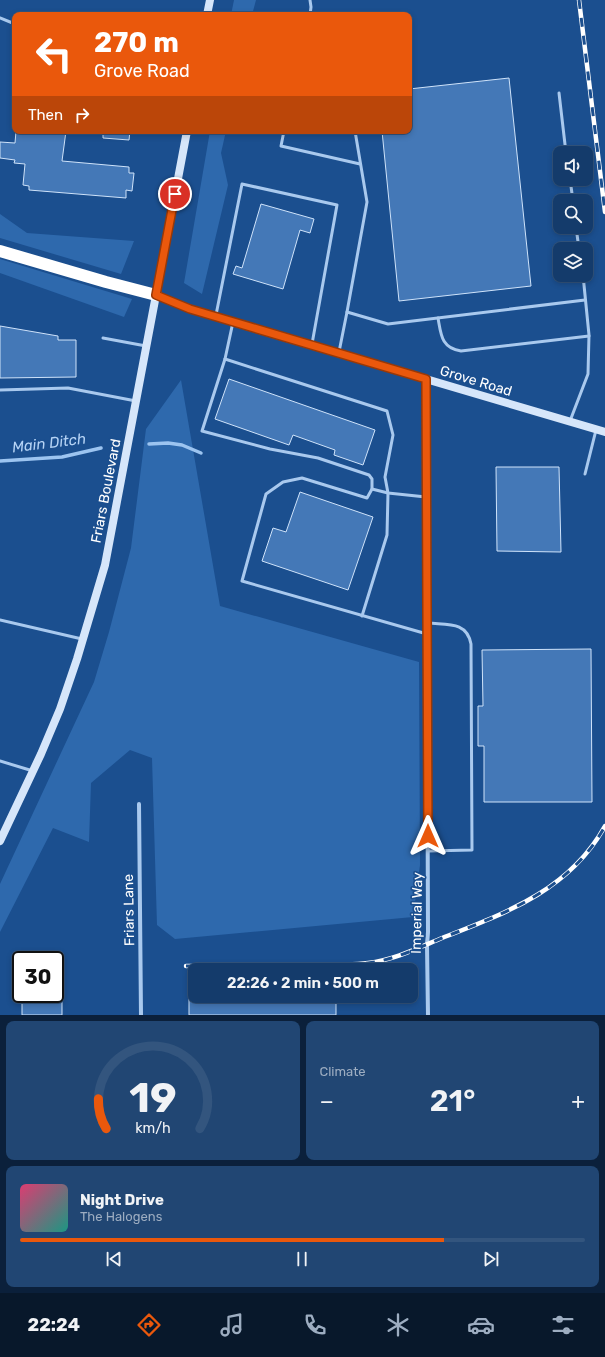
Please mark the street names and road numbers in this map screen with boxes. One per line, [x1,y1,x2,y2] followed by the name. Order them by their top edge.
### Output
[438,362,514,400] street label: Grove Road
[88,437,124,545] street label: Friars Boulevard
[408,872,426,954] street label: Imperial Way
[120,874,138,946] street label: Friars Lane

